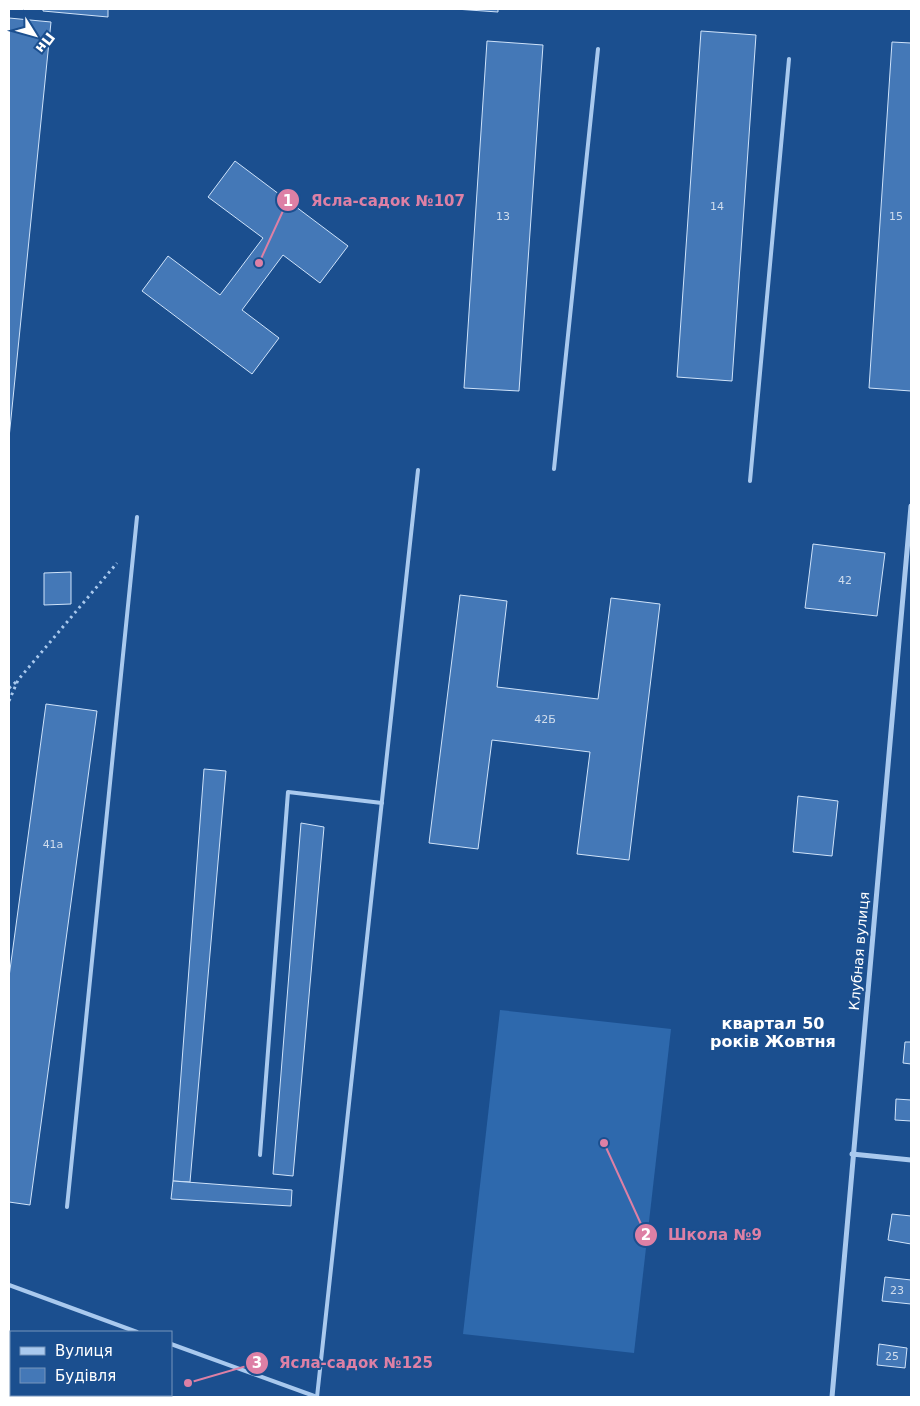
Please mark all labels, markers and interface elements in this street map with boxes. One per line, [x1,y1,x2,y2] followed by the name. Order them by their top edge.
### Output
[10,10,60,60] north arrow
[33,29,58,56] text: Пн
[276,185,475,215] callout: Ясла-садок №107
[283,192,293,210] text: 1
[311,192,465,210] text: Ясла-садок №107
[710,200,724,213] house number: 14
[496,210,510,223] house number: 13
[889,210,903,223] house number: 15
[838,574,852,587] house number: 42
[534,713,556,726] house number: 42Б
[43,838,63,851] house number: 41а
[846,891,872,1011] street label: Клубная вулиця
[710,1014,836,1051] district label: квартал 50 років Жовтня
[633,1220,772,1250] callout: Школа №9
[641,1226,651,1244] text: 2
[668,1226,762,1244] text: Школа №9
[890,1284,904,1297] house number: 23
[10,1331,172,1396] legend
[55,1342,113,1360] text: Вулиця
[244,1348,443,1378] callout: Ясла-садок №125
[885,1350,899,1363] house number: 25
[252,1354,262,1372] text: 3
[279,1354,433,1372] text: Ясла-садок №125
[55,1367,116,1385] text: Будівля

